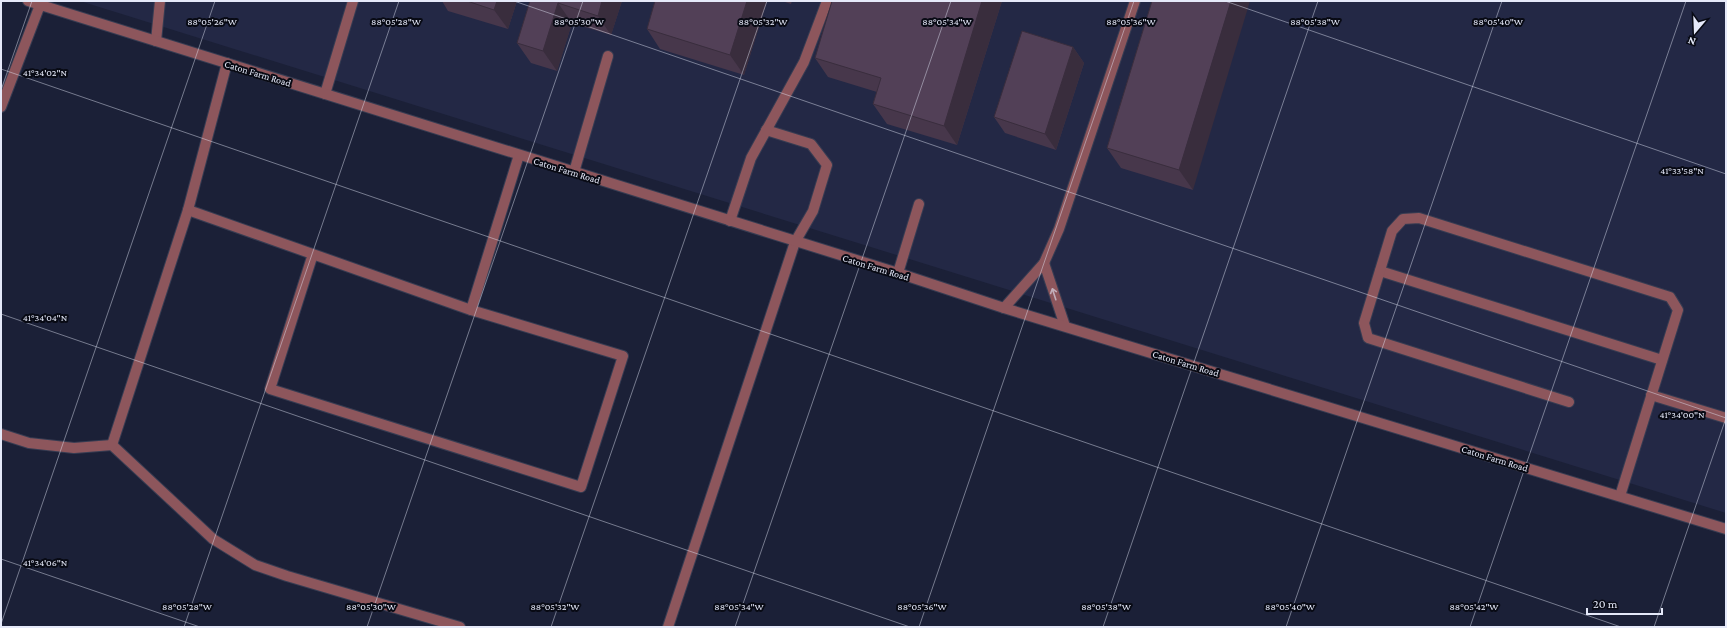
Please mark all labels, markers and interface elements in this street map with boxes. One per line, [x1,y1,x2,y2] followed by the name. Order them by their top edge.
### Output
[1675,12,1715,52] north arrow
[187,16,238,27] text: 88°05'26"W
[371,16,422,27] text: 88°05'28"W
[554,16,605,27] text: 88°05'30"W
[738,16,788,27] text: 88°05'32"W
[922,16,972,27] text: 88°05'34"W
[1106,16,1157,27] text: 88°05'36"W
[1290,16,1341,27] text: 88°05'38"W
[1473,16,1524,27] text: 88°05'40"W
[1686,34,1697,48] text: N
[223,58,293,89] street label: Caton Farm Road
[23,67,68,78] text: 41°34'02"N
[532,155,602,186] street label: Caton Farm Road
[1660,165,1704,176] text: 41°33'58"N
[841,252,911,283] street label: Caton Farm Road
[1050,289,1058,301] one-way arrow
[23,312,68,323] text: 41°34'04"N
[1151,348,1221,379] street label: Caton Farm Road
[1659,409,1705,420] text: 41°34'00"N
[1460,443,1530,474] street label: Caton Farm Road
[23,557,68,568] text: 41°34'06"N
[1587,590,1662,616] scale bar
[1593,597,1618,611] text: 20 m
[162,601,213,612] text: 88°05'28"W
[346,601,397,612] text: 88°05'30"W
[530,601,580,612] text: 88°05'32"W
[714,601,764,612] text: 88°05'34"W
[897,601,948,612] text: 88°05'36"W
[1081,601,1132,612] text: 88°05'38"W
[1265,601,1316,612] text: 88°05'40"W
[1449,601,1499,612] text: 88°05'42"W

